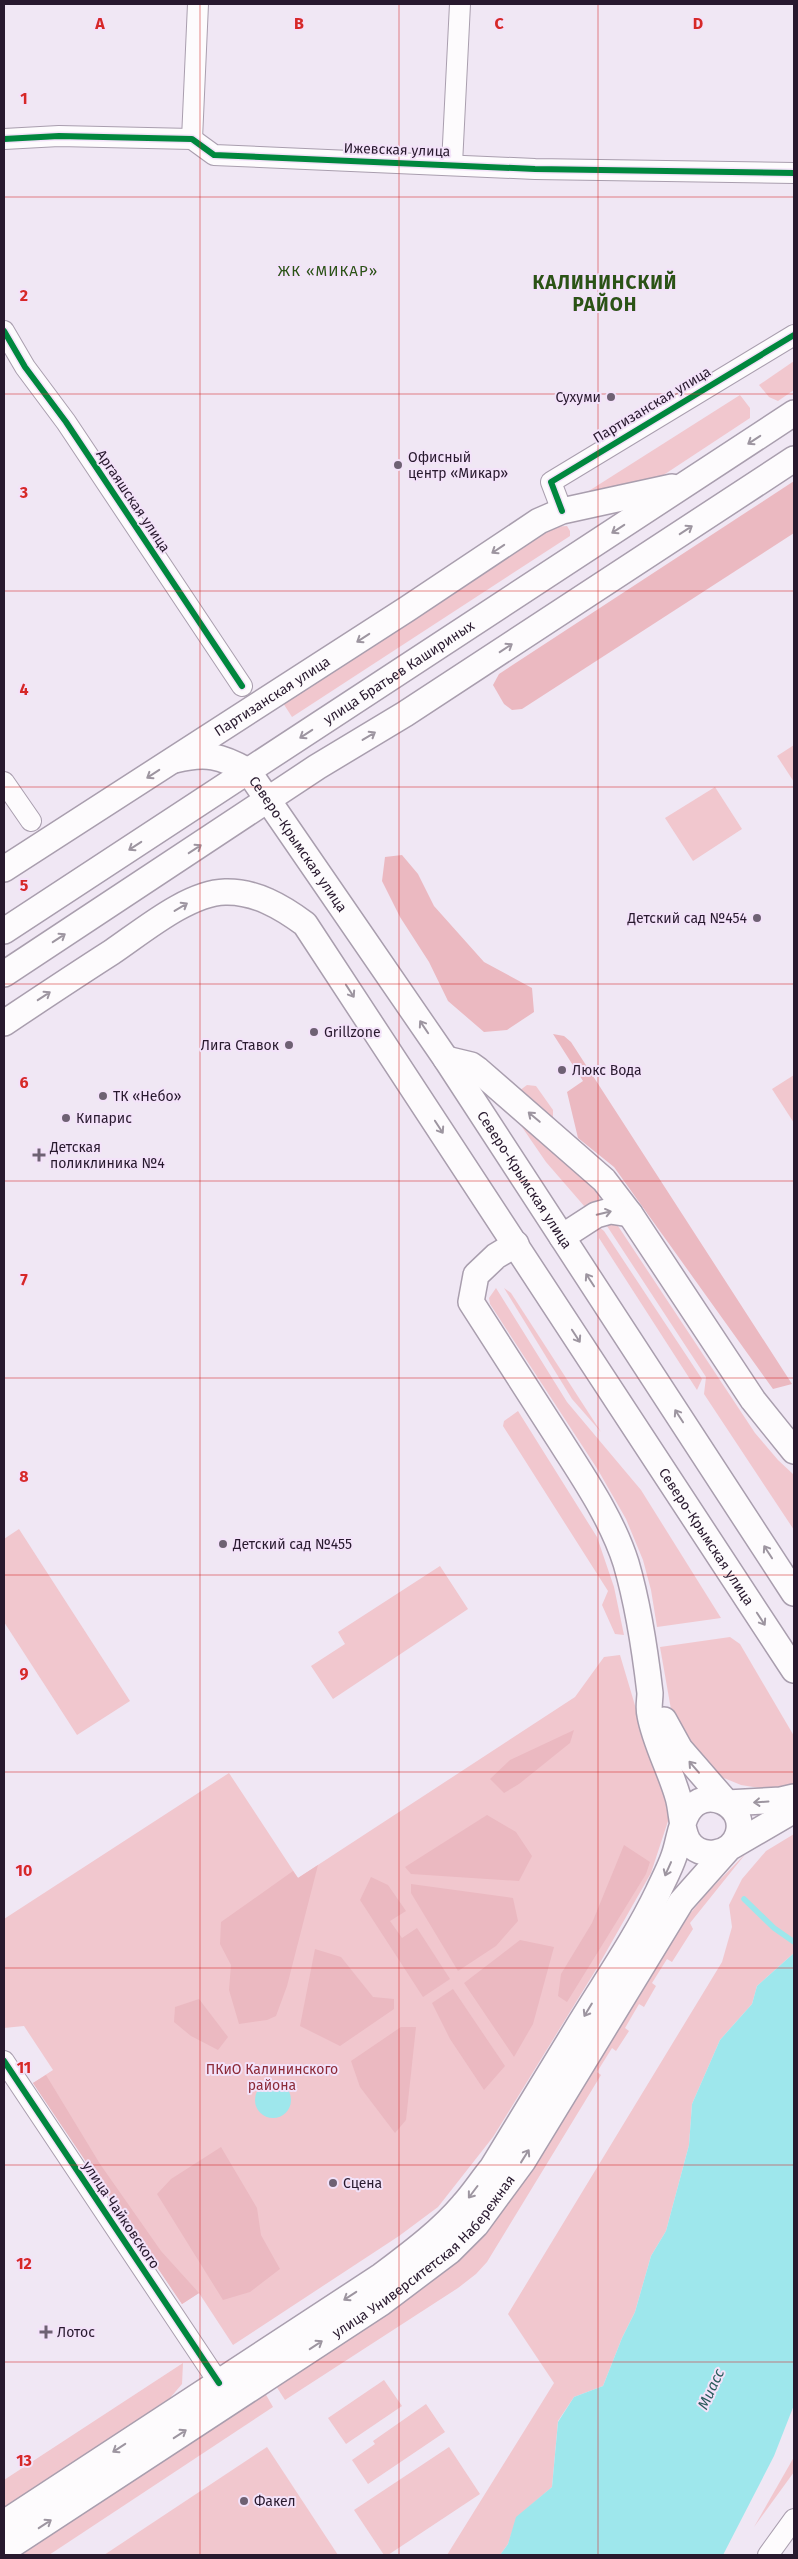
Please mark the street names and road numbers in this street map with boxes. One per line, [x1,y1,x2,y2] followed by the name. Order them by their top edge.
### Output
[343,140,451,160] street label: Ижевская улица
[590,363,714,447] street label: Партизанская улица
[92,446,174,556] street label: Аргаяшская улица
[320,617,477,728] street label: улица Братьев Кашириных
[211,652,333,740] street label: Партизанская улица
[246,773,351,915] street label: Северо-Крымская улица
[474,1108,576,1252] street label: Северо-Крымская улица
[655,1465,758,1609] street label: Северо-Крымская улица
[79,2158,163,2272] street label: улица Чайковского
[329,2171,518,2341] street label: улица Университетская Набережная

